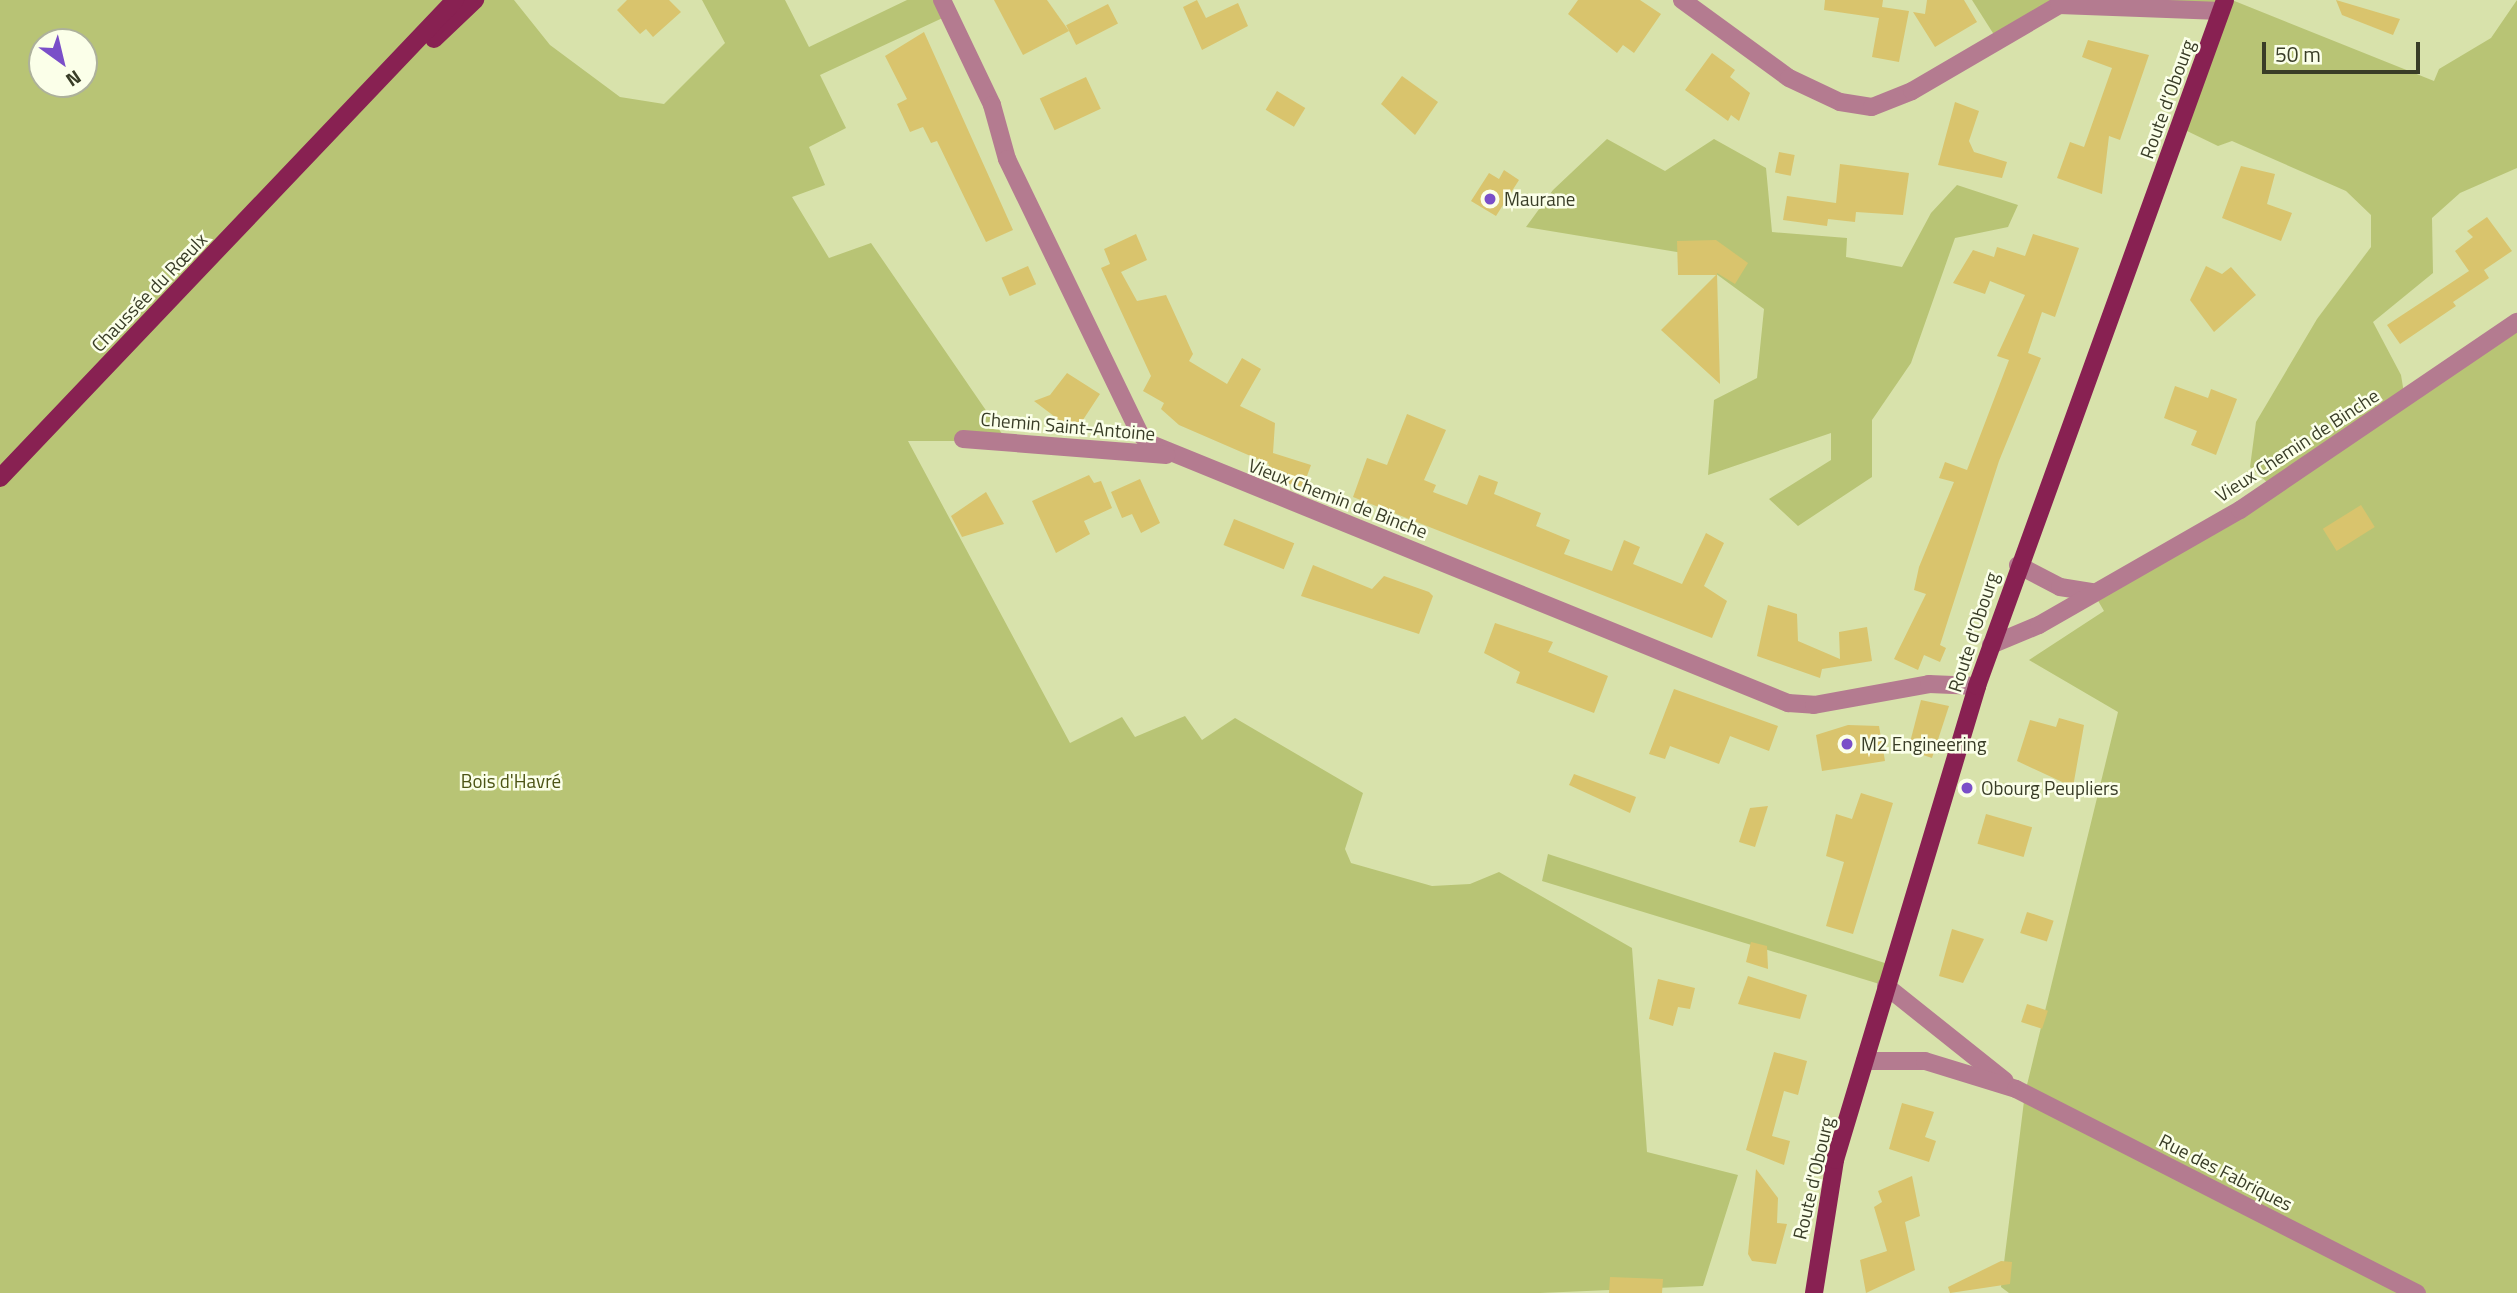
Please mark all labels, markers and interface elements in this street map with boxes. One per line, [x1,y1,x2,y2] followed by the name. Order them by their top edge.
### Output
[28,28,98,98] north arrow
[2265,28,2422,72] scale bar
[2135,36,2199,162] street label: Route d'Obourg
[2275,38,2321,70] text: 50 m
[60,63,87,95] text: N
[1504,188,1575,210] place label: Maurane
[1482,191,1498,207] marker: Maurane
[86,228,212,356] street label: Chaussée du Rœulx
[2211,384,2383,506] street label: Vieux Chemin de Binche
[980,407,1156,445] street label: Chemin Saint-Antoine
[1245,453,1431,543] street label: Vieux Chemin de Binche
[1943,569,2003,695] street label: Route d'Obourg
[1861,733,1987,755] place label: M2 Engineering
[1839,736,1855,752] marker: M2 Engineering
[461,770,561,792] park label: Bois d'Havré
[1981,777,2118,799] place label: Obourg Peupliers
[1959,780,1975,796] marker: Obourg Peupliers
[1788,1115,1838,1241] street label: Route d'Obourg
[2156,1129,2296,1215] street label: Rue des Fabriques

